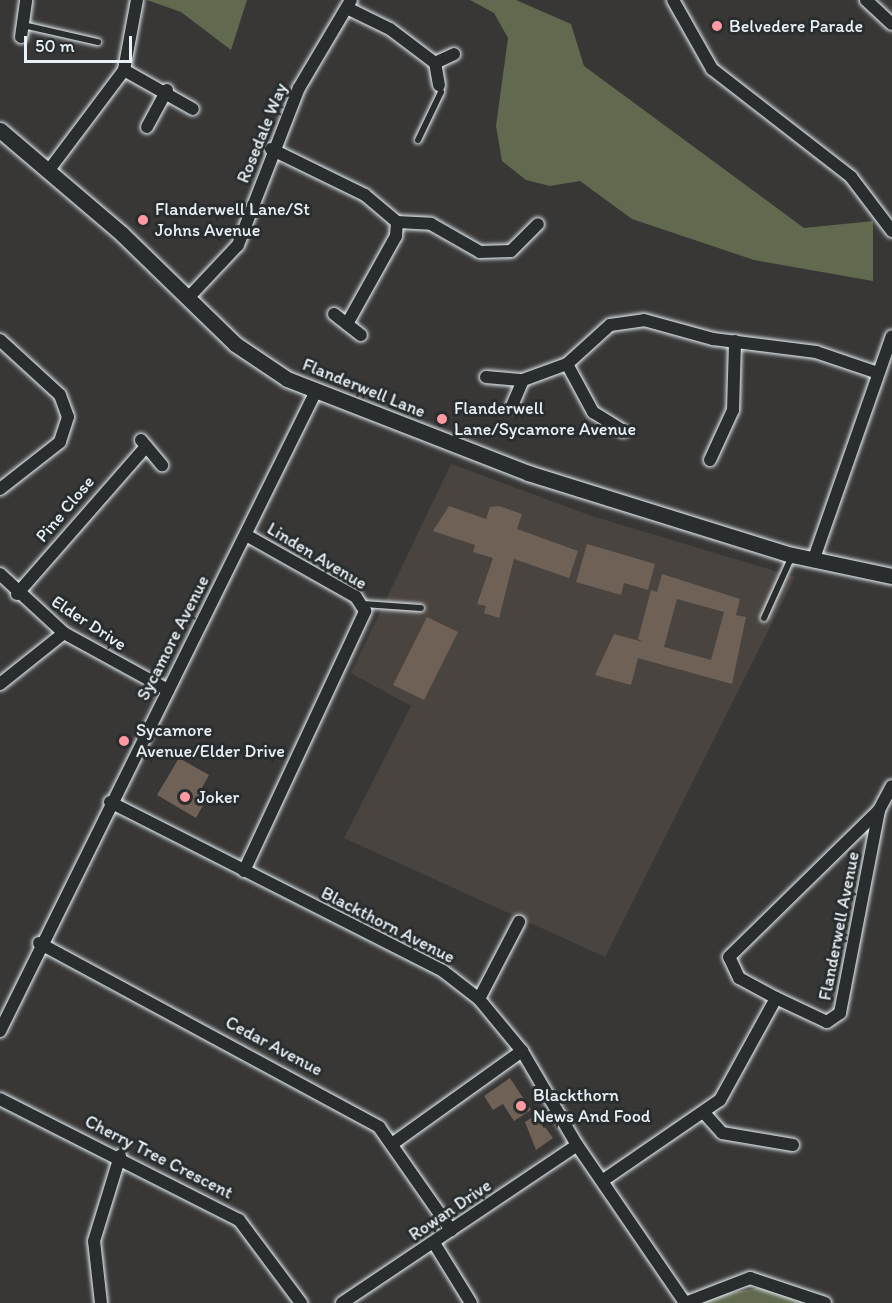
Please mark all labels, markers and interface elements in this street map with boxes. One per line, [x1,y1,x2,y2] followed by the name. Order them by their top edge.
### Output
[729,15,863,37] place label: Belvedere Parade
[710,19,724,33] marker: Belvedere Parade
[27,24,135,62] scale bar
[35,35,75,57] text: 50 m
[232,80,292,186] street label: Rosedale Way
[155,199,311,242] place label: Flanderwell Lane/St Johns Avenue
[136,213,150,227] marker: Flanderwell Lane/St Johns Avenue
[299,353,429,423] street label: Flanderwell Lane
[454,398,635,440] place label: Flanderwell Lane/Sycamore Avenue
[435,412,449,426] marker: Flanderwell Lane/Sycamore Avenue
[31,471,99,547] street label: Pine Close
[263,518,371,594] street label: Linden Avenue
[132,572,214,704] street label: Sycamore Avenue
[47,591,131,655] street label: Elder Drive
[136,720,285,762] place label: Sycamore Avenue/Elder Drive
[117,734,131,748] marker: Sycamore Avenue/Elder Drive
[197,786,239,808] place label: Joker
[178,790,192,804] marker: Joker
[814,850,864,1002] street label: Flanderwell Avenue
[318,882,458,968] street label: Blackthorn Avenue
[222,1012,326,1080] street label: Cedar Avenue
[533,1085,650,1128] place label: Blackthorn News And Food
[514,1099,528,1113] marker: Blackthorn News And Food
[82,1111,236,1203] street label: Cherry Tree Crescent
[404,1174,496,1246] street label: Rowan Drive

